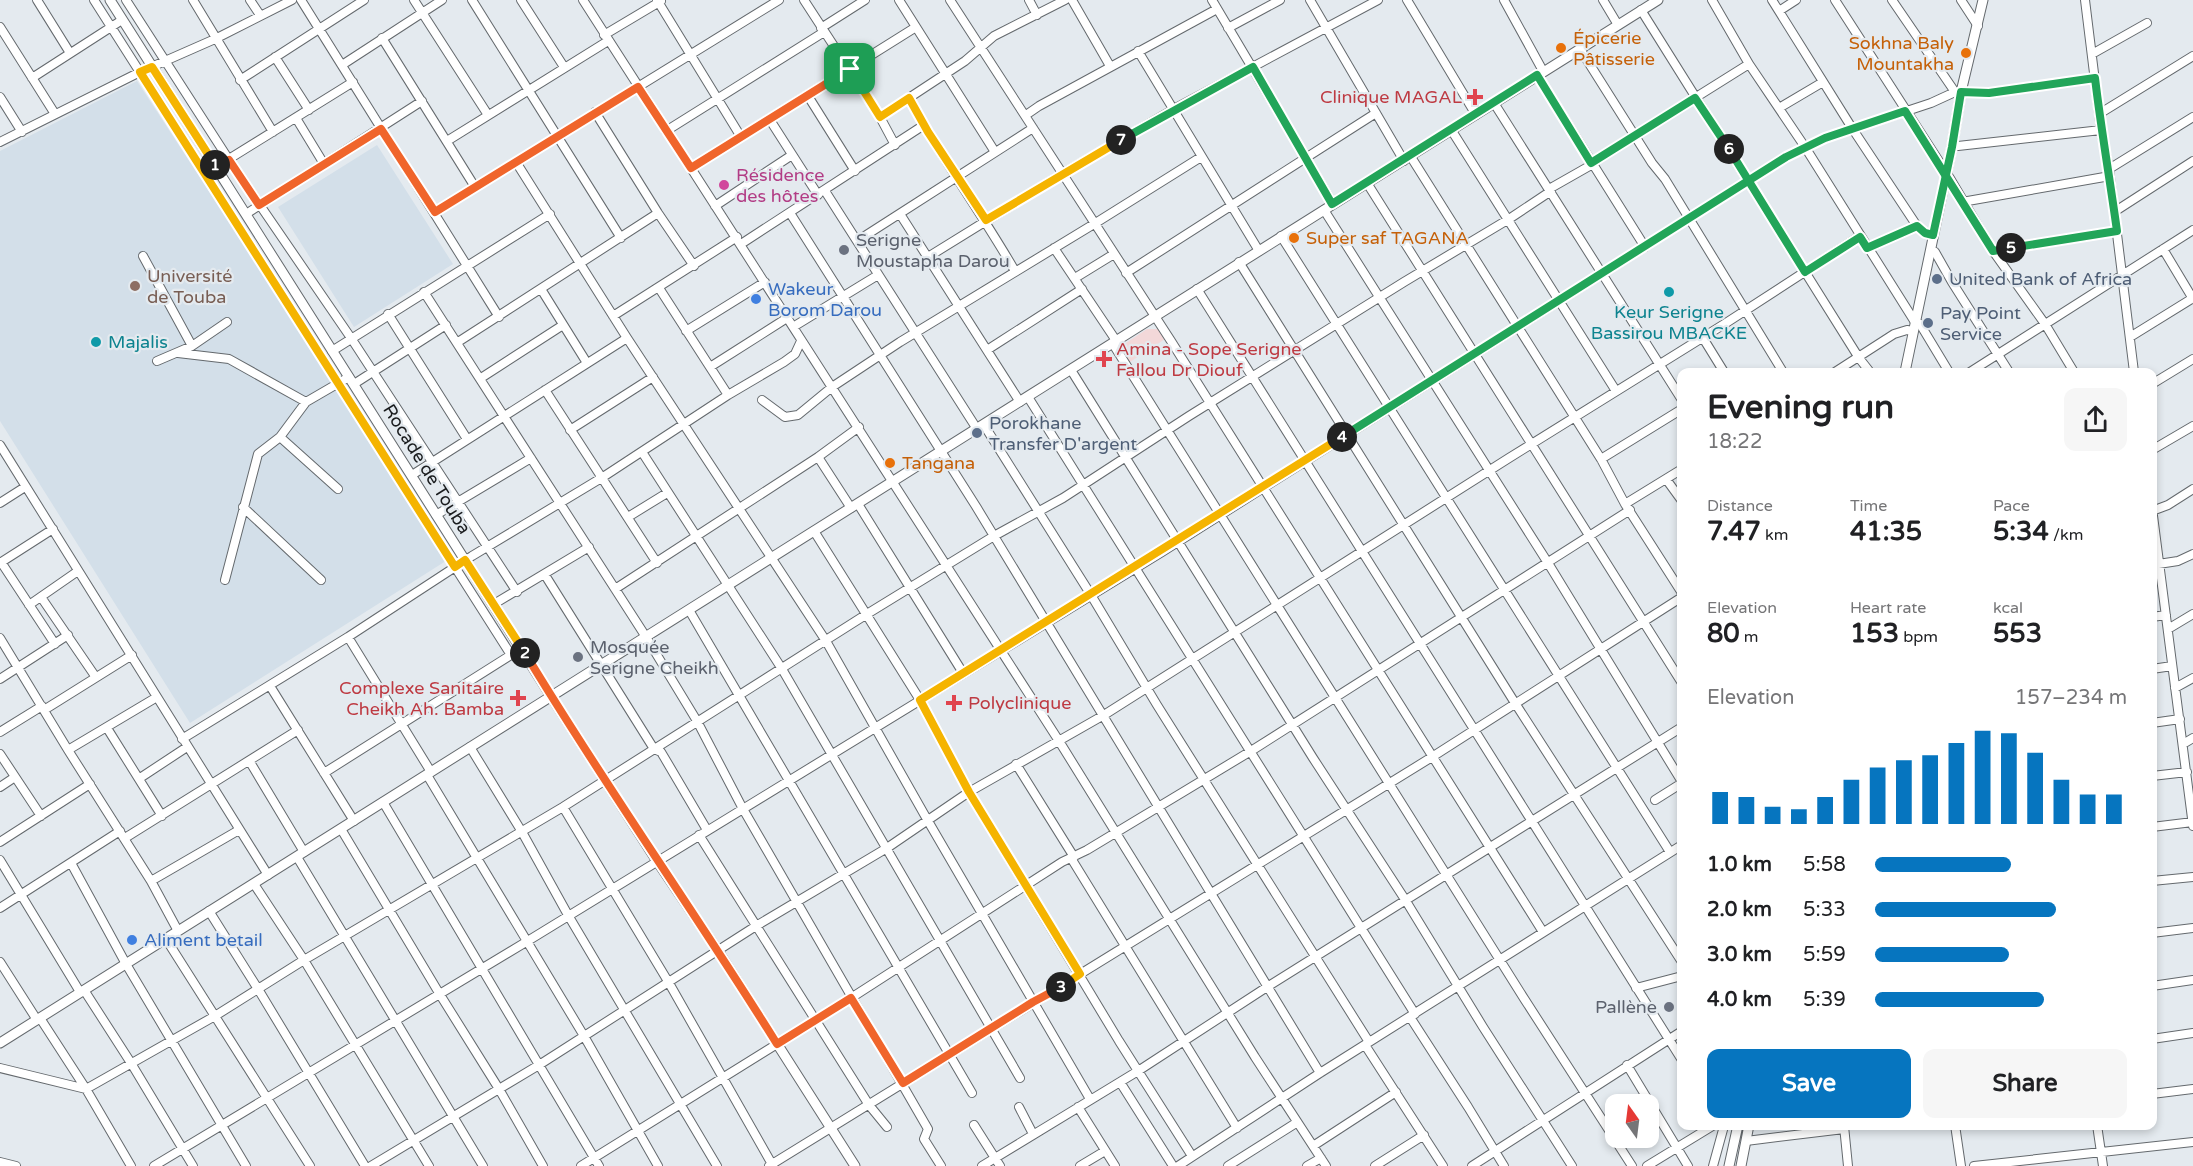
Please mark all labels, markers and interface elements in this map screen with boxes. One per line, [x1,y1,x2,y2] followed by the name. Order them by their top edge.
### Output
[1573,27,1655,70] place label: Épicerie Pâtisserie
[1849,32,1954,75] place label: Sokhna Baly Mountakha
[1554,41,1568,55] marker: Épicerie Pâtisserie
[824,43,875,94] pin
[1959,46,1973,60] marker: Sokhna Baly Mountakha
[833,52,866,85] icon: arrive
[1320,86,1463,108] place label: Clinique MAGAL
[1466,88,1484,106] marker: Clinique MAGAL
[1106,125,1136,155] pin: 7
[1116,130,1126,150] text: 7
[1714,134,1744,164] pin: 6
[1724,139,1734,159] text: 6
[200,150,230,180] pin: 1
[210,155,220,175] text: 1
[736,164,824,207] place label: Résidence des hôtes
[717,178,731,192] marker: Résidence des hôtes
[1306,227,1469,249] place label: Super saf TAGANA
[856,229,1010,272] place label: Serigne Moustapha Darou
[1287,231,1301,245] marker: Super saf TAGANA
[1996,233,2026,263] pin: 5
[2006,238,2016,258] text: 5
[837,243,851,257] marker: Serigne Moustapha Darou
[147,265,232,308] place label: Université de Touba
[1949,268,2132,290] place label: United Bank of Africa
[1930,272,1944,286] marker: United Bank of Africa
[768,278,882,321] place label: Wakeur Borom Darou
[128,279,142,293] marker: Université de Touba
[1662,285,1676,299] marker: Keur Serigne Bassirou MBACKE
[749,292,763,306] marker: Wakeur Borom Darou
[1591,301,1747,344] place label: Keur Serigne Bassirou MBACKE
[1940,302,2021,345] place label: Pay Point Service
[1921,316,1935,330] marker: Pay Point Service
[108,331,168,353] place label: Majalis
[89,335,103,349] marker: Majalis
[1116,338,1302,381] place label: Amina - Sope Serigne Fallou Dr Diouf
[1097,352,1111,366] marker: Amina - Sope Serigne Fallou Dr Diouf
[1707,388,1894,427] text: Evening run
[2064,388,2127,451] button: share
[378,400,476,538] street label: Rocade de Touba
[989,412,1137,455] place label: Porokhane Transfer D'argent
[1327,422,1357,452] pin: 4
[970,426,984,440] marker: Porokhane Transfer D'argent
[1337,427,1347,447] text: 4
[1707,430,1762,454] text: 18:22
[902,452,975,474] place label: Tangana
[883,456,897,470] marker: Tangana
[1707,496,1773,516] text: Distance
[1850,496,1887,516] text: Time
[1993,496,2030,516] text: Pace
[1707,516,1761,547] text: 7.47
[1850,516,1922,547] text: 41:35
[1993,516,2049,547] text: 5:34
[1761,525,1789,545] text: km
[2049,525,2083,545] text: /km
[1707,598,1777,618] text: Elevation
[1850,598,1926,618] text: Heart rate
[1993,598,2023,618] text: kcal
[1707,618,1740,649] text: 80
[1850,618,1899,649] text: 153
[1993,618,2042,649] text: 553
[1740,627,1759,647] text: m
[1899,627,1938,647] text: bpm
[590,636,719,679] place label: Mosquée Serigne Cheikh
[510,638,540,668] pin: 2
[520,643,530,663] text: 2
[571,650,585,664] marker: Mosquée Serigne Cheikh
[339,677,504,720] place label: Complexe Sanitaire Cheikh Ah. Bamba
[1707,686,1794,710] text: Elevation
[2015,686,2127,710] text: 157–234 m
[509,689,527,707] marker: Complexe Sanitaire Cheikh Ah. Bamba
[968,692,1071,714] place label: Polyclinique
[945,694,963,712] marker: Polyclinique
[1707,853,1772,877] text: 1.0 km
[1803,853,1846,877] text: 5:58
[1707,898,1772,922] text: 2.0 km
[1803,898,1846,922] text: 5:33
[144,929,263,951] place label: Aliment betail
[125,933,139,947] marker: Aliment betail
[1707,943,1772,967] text: 3.0 km
[1803,943,1846,967] text: 5:59
[1046,972,1076,1002] pin: 3
[1056,977,1066,997] text: 3
[1707,988,1772,1012] text: 4.0 km
[1803,988,1846,1012] text: 5:39
[1595,996,1657,1018] place label: Pallène
[1662,1000,1676,1014] marker: Pallène
[1707,1049,1911,1118] button: Save
[1923,1049,2127,1118] button: Share
[1605,1094,1659,1148] north arrow
[1605,1094,1659,1148] map controls

